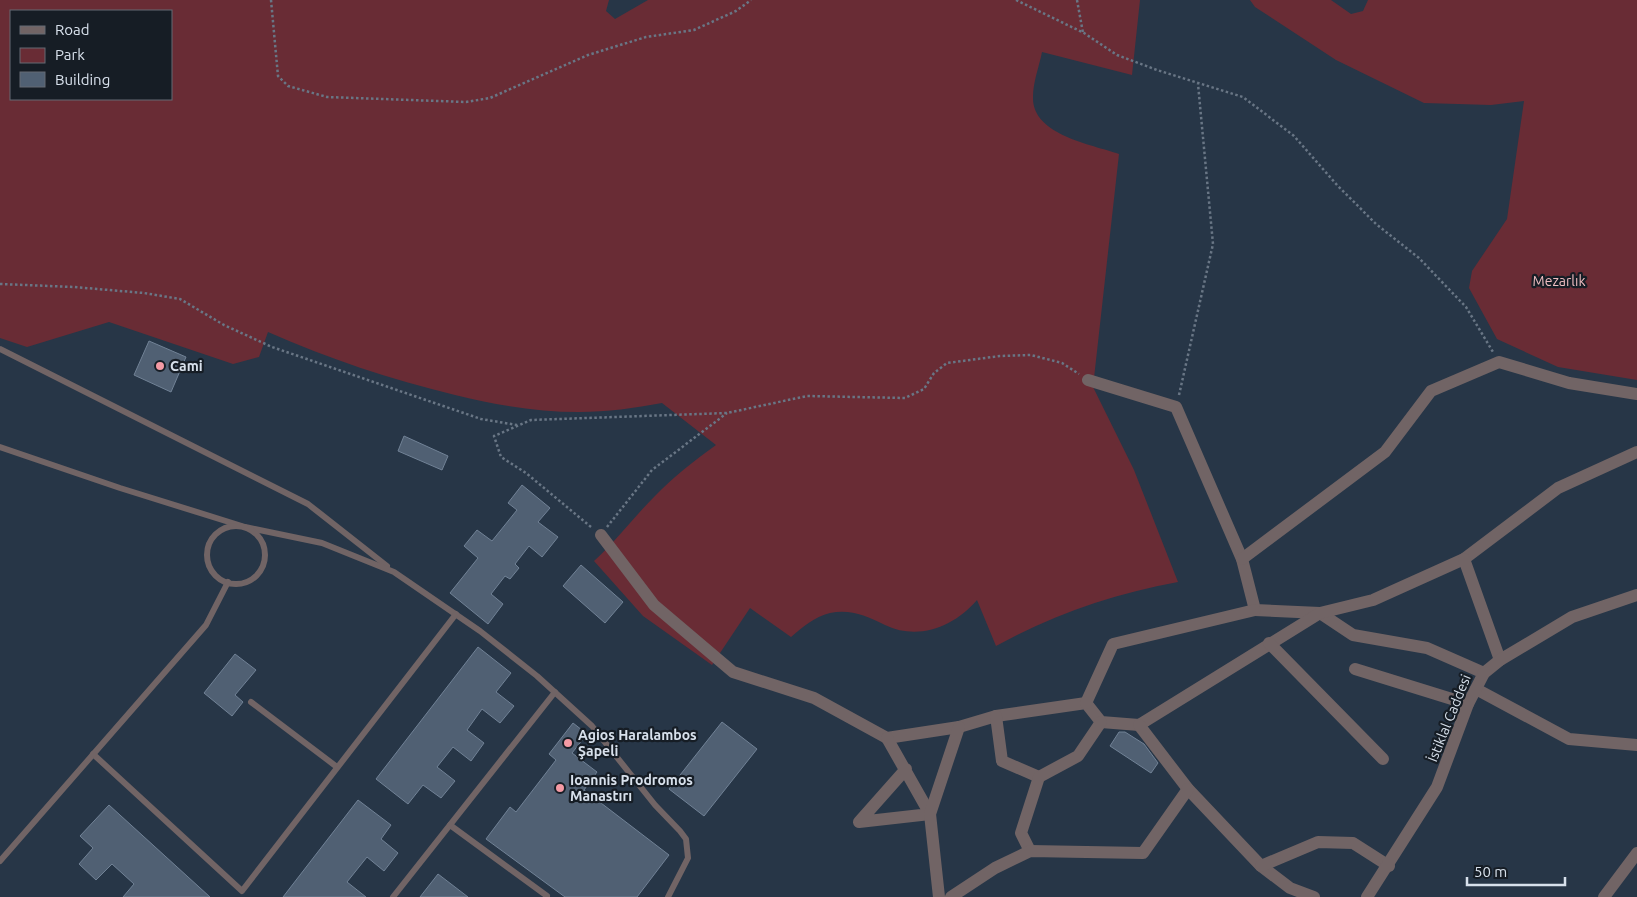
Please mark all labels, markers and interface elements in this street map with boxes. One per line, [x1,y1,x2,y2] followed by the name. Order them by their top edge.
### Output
[10,10,172,100] legend
[55,21,90,38] text: Road
[55,46,85,63] text: Park
[55,71,110,88] text: Building
[1533,273,1585,289] park label: Mezarlık
[170,358,203,374] place label: Cami
[154,360,166,372] marker: Cami
[1424,672,1474,764] street label: İstiklal Caddesi
[578,727,697,760] place label: Agios Haralambos Şapeli
[562,737,574,749] marker: Agios Haralambos Şapeli
[570,772,693,804] place label: Ioannis Prodromos Manastırı
[554,782,566,794] marker: Ioannis Prodromos Manastırı
[1467,854,1564,886] scale bar
[1474,863,1507,880] text: 50 m

